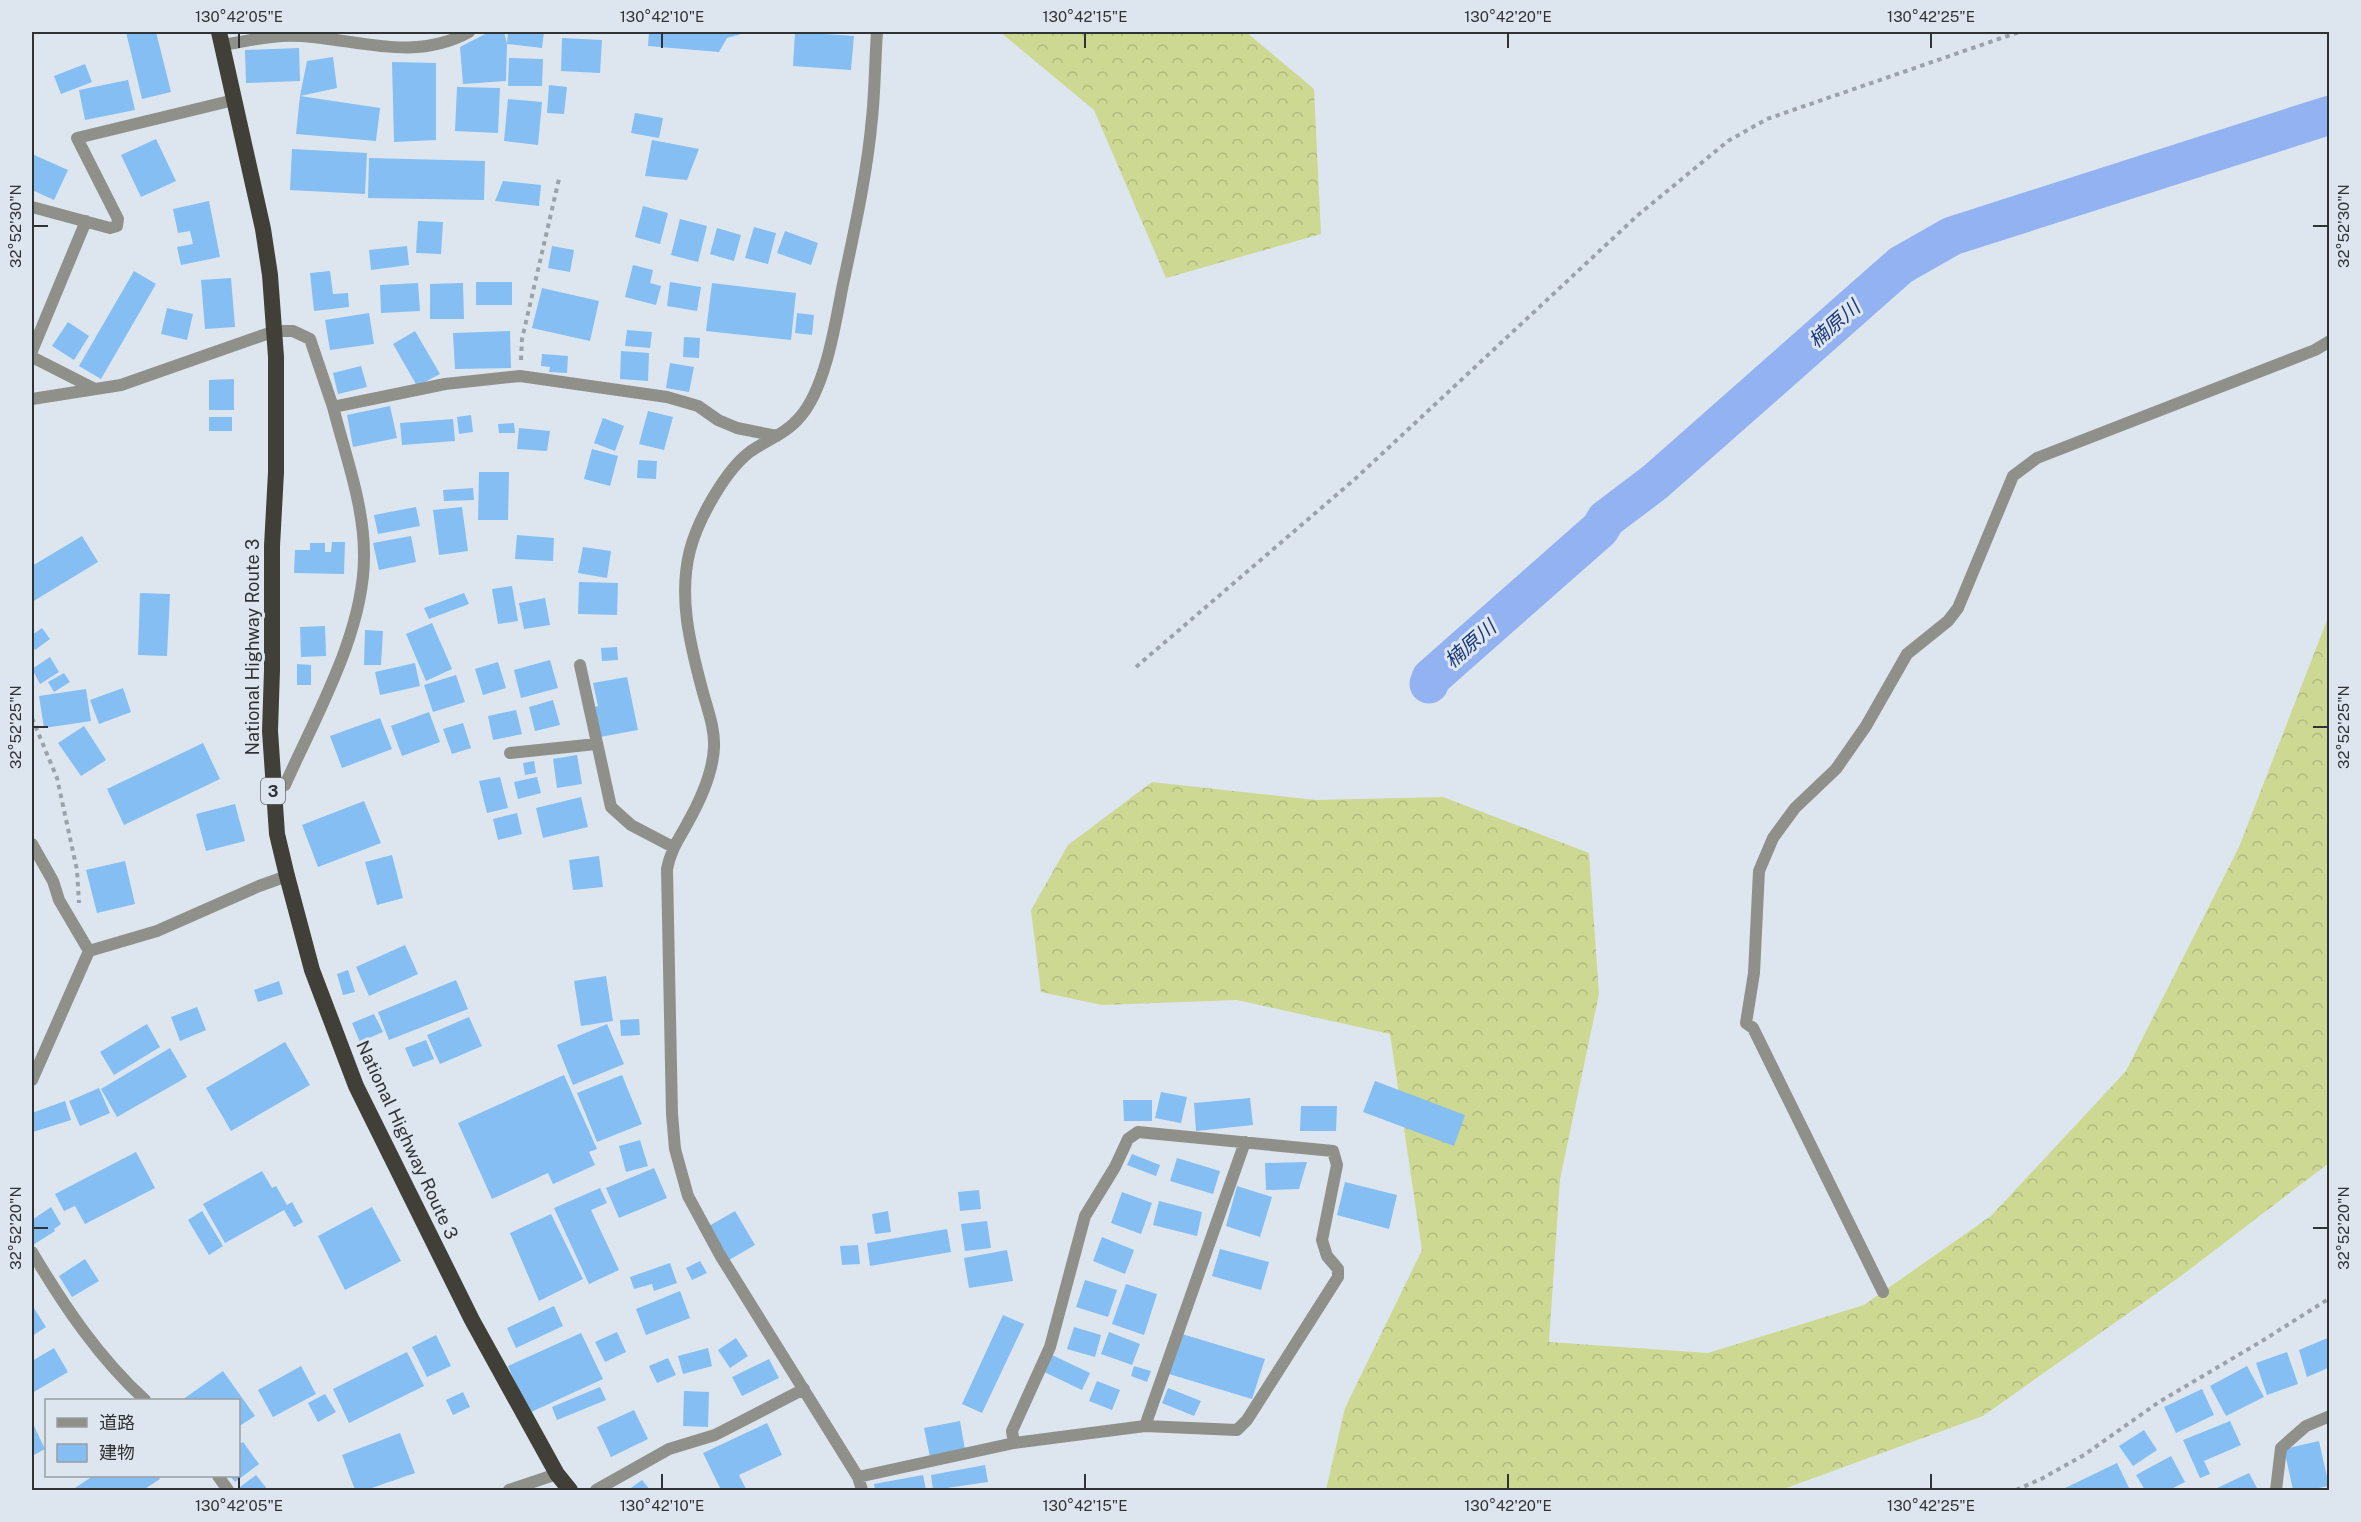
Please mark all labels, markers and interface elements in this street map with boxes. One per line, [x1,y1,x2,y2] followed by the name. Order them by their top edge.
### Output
[195,8,283,25] text: 130°42'05"E
[620,8,704,25] text: 130°42'10"E
[1042,8,1128,25] text: 130°42'15"E
[1464,8,1552,25] text: 130°42'20"E
[1887,8,1975,25] text: 130°42'25"E
[7,184,24,268] text: 32°52'30"N
[2335,184,2352,268] text: 32°52'30"N
[1803,294,1866,353] water label: 楠原川
[242,539,263,755] street label: National Highway Route 3
[1439,614,1502,673] water label: 楠原川
[7,685,24,769] text: 32°52'25"N
[2335,685,2352,769] text: 32°52'25"N
[261,778,285,804] road number: 3
[352,1037,463,1242] street label: National Highway Route 3
[7,1186,24,1270] text: 32°52'20"N
[2335,1186,2352,1270] text: 32°52'20"N
[45,1399,240,1477] legend
[99,1412,135,1433] text: 道路
[99,1442,135,1463] text: 建物
[195,1497,283,1514] text: 130°42'05"E
[620,1497,704,1514] text: 130°42'10"E
[1042,1497,1128,1514] text: 130°42'15"E
[1464,1497,1552,1514] text: 130°42'20"E
[1887,1497,1975,1514] text: 130°42'25"E

